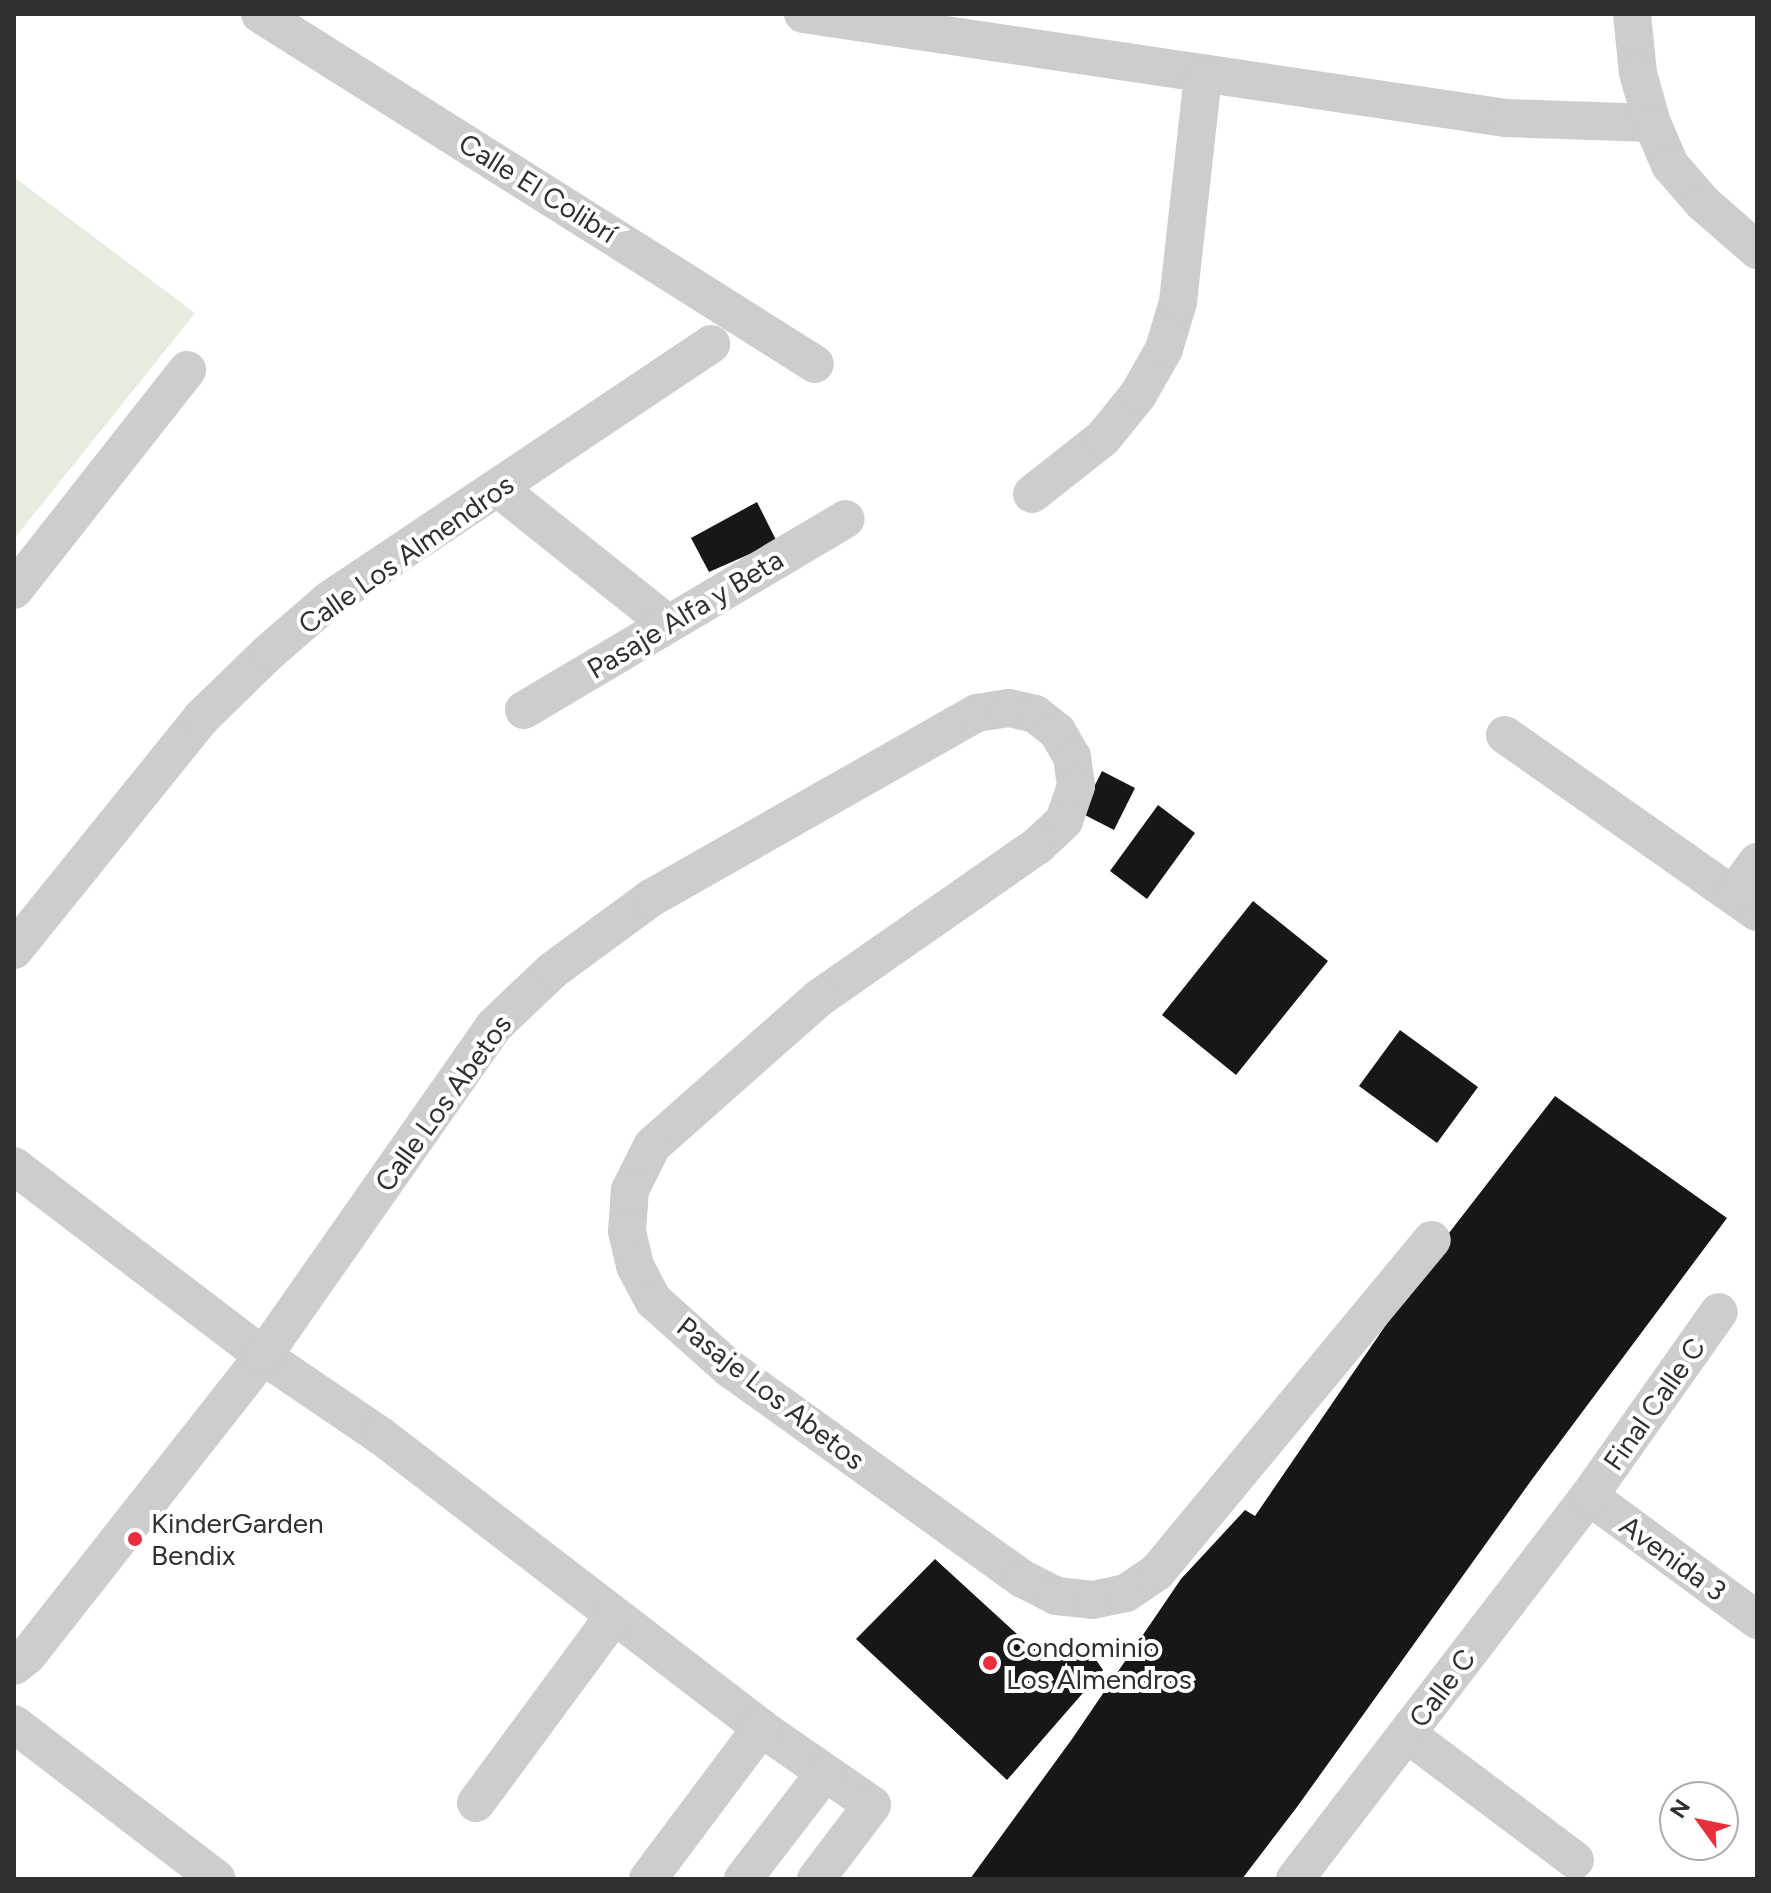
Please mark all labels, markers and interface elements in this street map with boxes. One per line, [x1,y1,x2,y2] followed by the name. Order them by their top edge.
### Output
[453,126,623,250] street label: Calle El Colibrí
[292,467,520,641] street label: Calle Los Almendros
[581,542,789,686] street label: Pasaje Alfa y Beta
[368,1008,518,1198] street label: Calle Los Abetos
[671,1309,871,1477] street label: Pasaje Los Abetos
[1596,1331,1712,1477] street label: Final Calle C
[151,1506,324,1572] place label: KinderGarden Bendix
[1613,1508,1733,1608] street label: Avenida 3
[126,1530,144,1548] marker: KinderGarden Bendix
[1006,1630,1192,1696] place label: Condominio Los Almendros
[1402,1642,1482,1734] street label: Calle C
[981,1654,999,1672] marker: Condominio Los Almendros
[1659,1781,1739,1861] north arrow
[1664,1794,1696,1823] text: N

